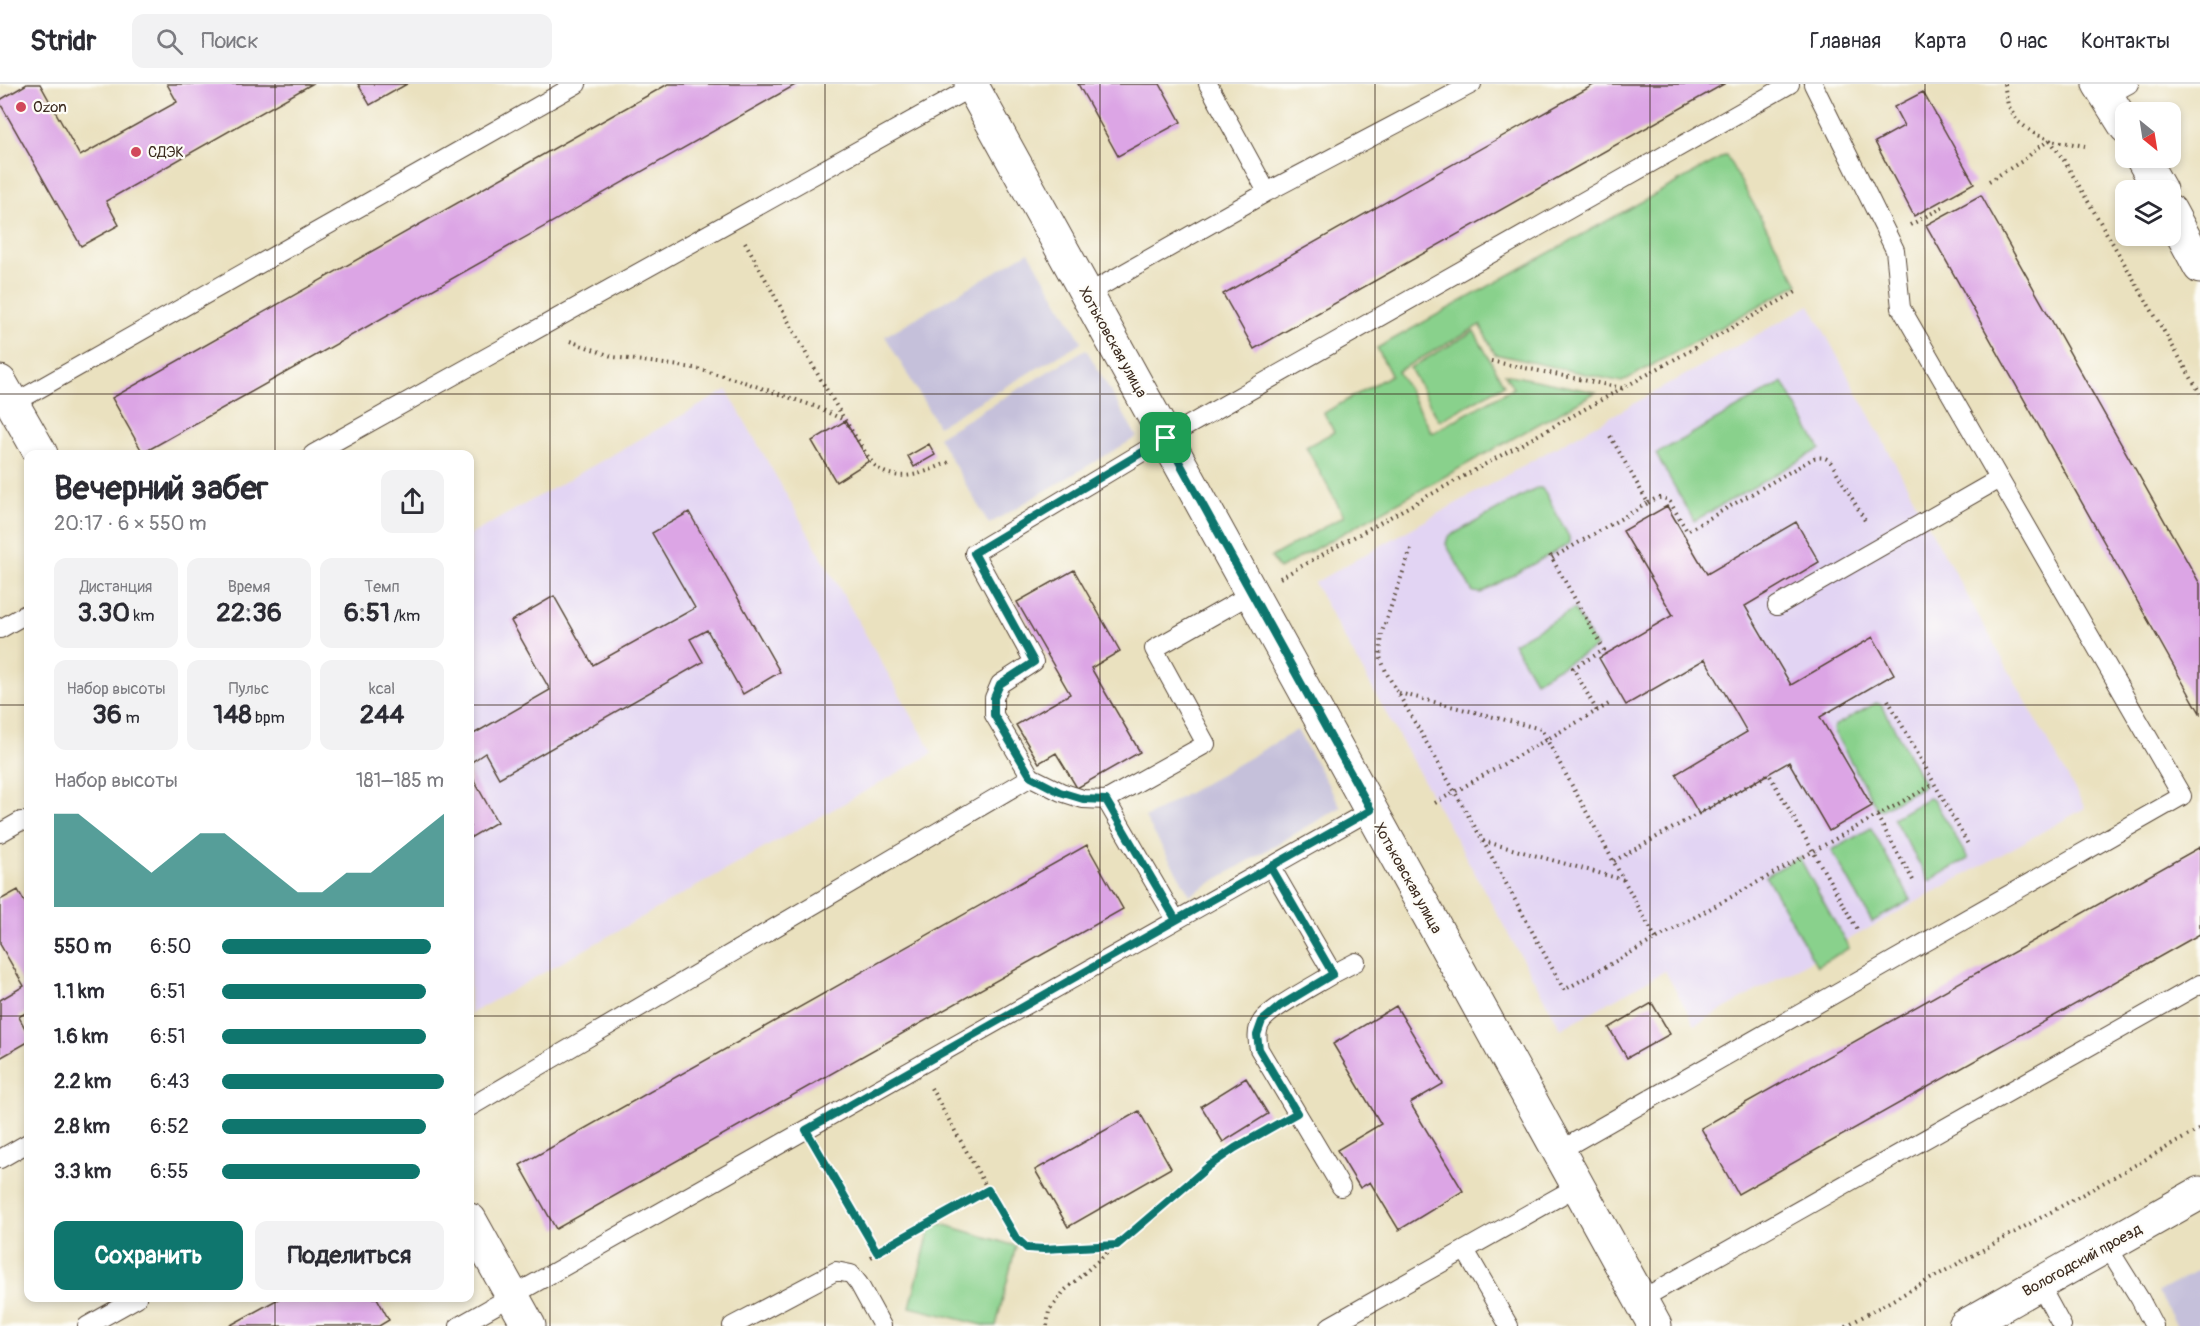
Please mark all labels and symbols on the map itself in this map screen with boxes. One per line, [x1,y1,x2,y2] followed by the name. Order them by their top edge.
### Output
[33,98,67,117] place label: Ozon
[14,100,28,114] marker: Ozon
[2115,102,2181,168] north arrow
[148,143,184,162] place label: СДЭК
[129,145,143,159] marker: СДЭК
[1074,284,1151,401] street label: Хотьковская улица
[1140,412,1191,463] pin
[1369,820,1446,937] street label: Хотьковская улица
[2019,1220,2145,1301] street label: Вологодский проезд

